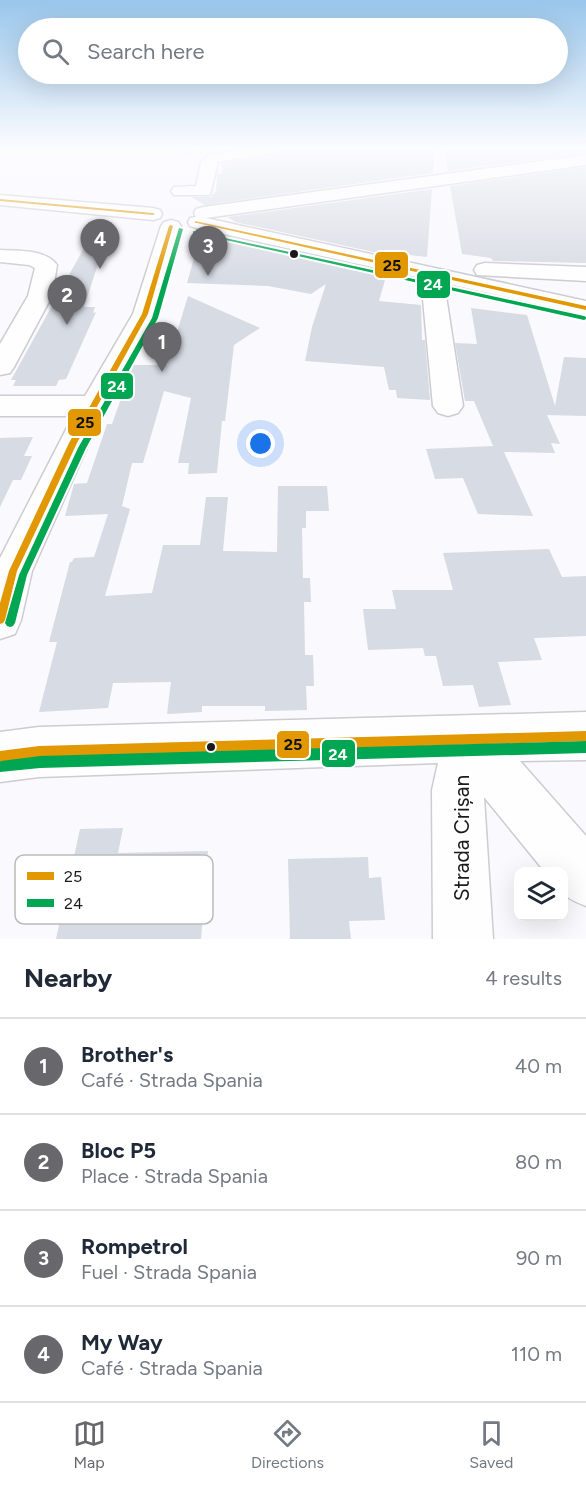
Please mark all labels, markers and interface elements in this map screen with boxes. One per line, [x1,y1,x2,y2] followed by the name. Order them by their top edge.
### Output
[18,18,568,84] search box
[39,35,72,68] icon: search
[87,38,205,65] text: Search here
[80,220,120,269] pin: 4
[188,226,228,276] pin: 3
[288,248,300,260] unlabelled marker
[374,251,409,279] line badge: 25
[383,256,401,275] text: 25
[416,270,451,299] line badge: 24
[423,275,443,294] text: 24
[48,276,86,325] pin: 2
[142,322,182,372] pin: 1
[100,372,134,400] line badge: 24
[107,377,127,396] text: 24
[67,408,102,437] line badge: 25
[76,413,94,432] text: 25
[246,429,275,458] your location
[276,730,310,759] line badge: 25
[284,735,302,754] text: 25
[321,739,356,768] line badge: 24
[205,741,217,753] unlabelled marker
[328,745,348,764] text: 24
[449,775,474,901] street label: Strada Crișan
[15,855,213,924] legend
[64,867,82,886] text: 25
[514,867,568,921] map controls
[514,867,568,921] button: layers
[64,894,83,913] text: 24
[24,962,112,994] text: Nearby
[485,966,562,990] text: 4 results
[81,1041,173,1068] text: Brother's
[39,1054,48,1078] text: 1
[515,1054,562,1078] text: 40 m
[81,1068,263,1092] text: Café · Strada Spania
[81,1137,156,1164] text: Bloc P5
[38,1150,49,1174] text: 2
[515,1150,562,1174] text: 80 m
[81,1164,268,1188] text: Place · Strada Spania
[81,1233,188,1260] text: Rompetrol
[38,1246,49,1270] text: 3
[516,1246,562,1270] text: 90 m
[81,1260,257,1284] text: Fuel · Strada Spania
[81,1329,163,1356] text: My Way
[37,1342,50,1366] text: 4
[511,1342,562,1366] text: 110 m
[81,1356,263,1380] text: Café · Strada Spania
[73,1417,106,1472] tab: Map
[251,1417,324,1472] tab: Directions
[469,1417,513,1472] tab: Saved

